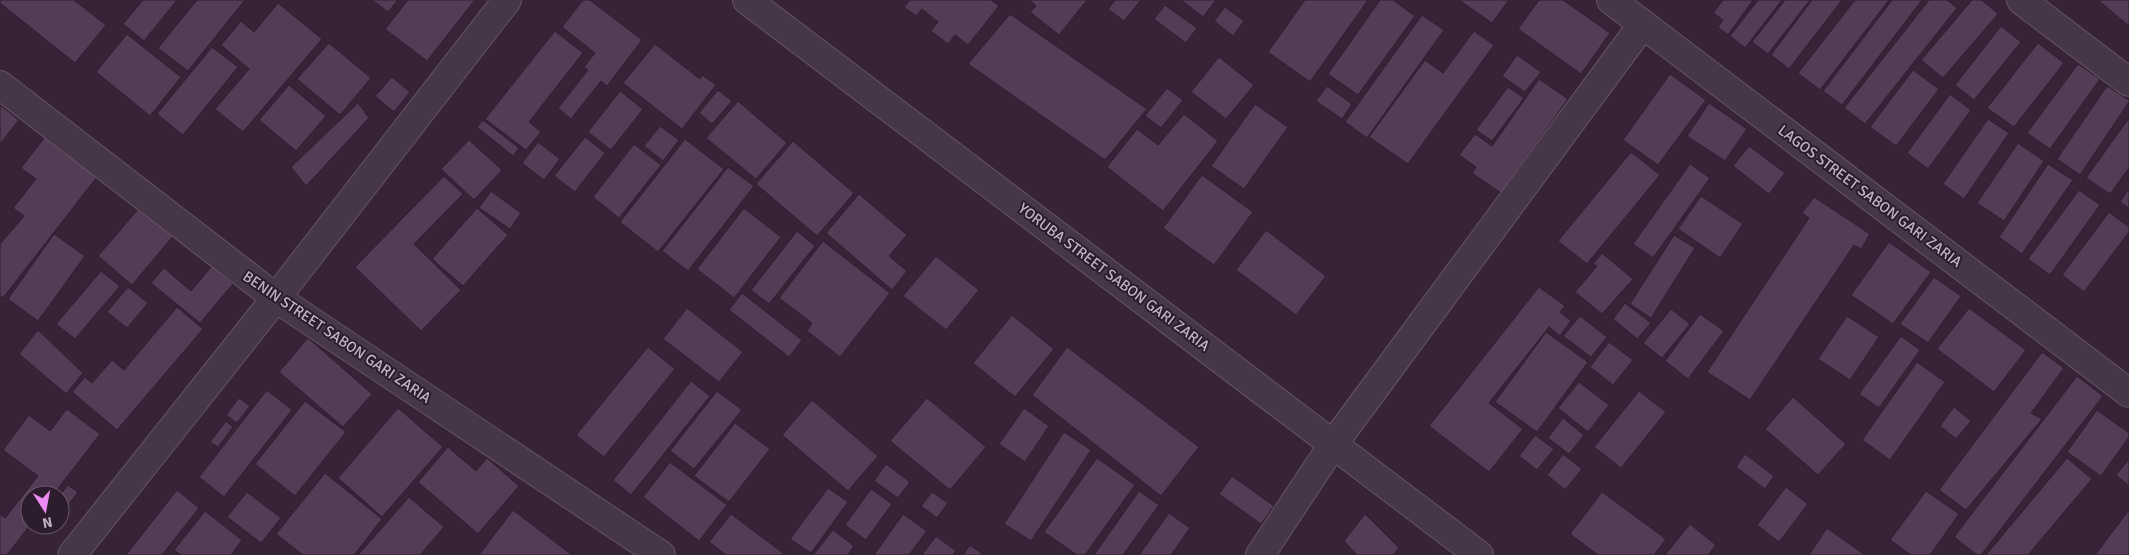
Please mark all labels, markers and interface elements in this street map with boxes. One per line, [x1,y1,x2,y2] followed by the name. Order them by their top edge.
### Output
[1775,121,1965,271] street label: LAGOS STREET SABON GARI ZARIA
[1015,199,1213,355] street label: YORUBA STREET SABON GARI ZARIA
[239,267,435,407] street label: BENIN STREET SABON GARI ZARIA
[20,485,70,535] north arrow
[41,513,54,532] text: N

